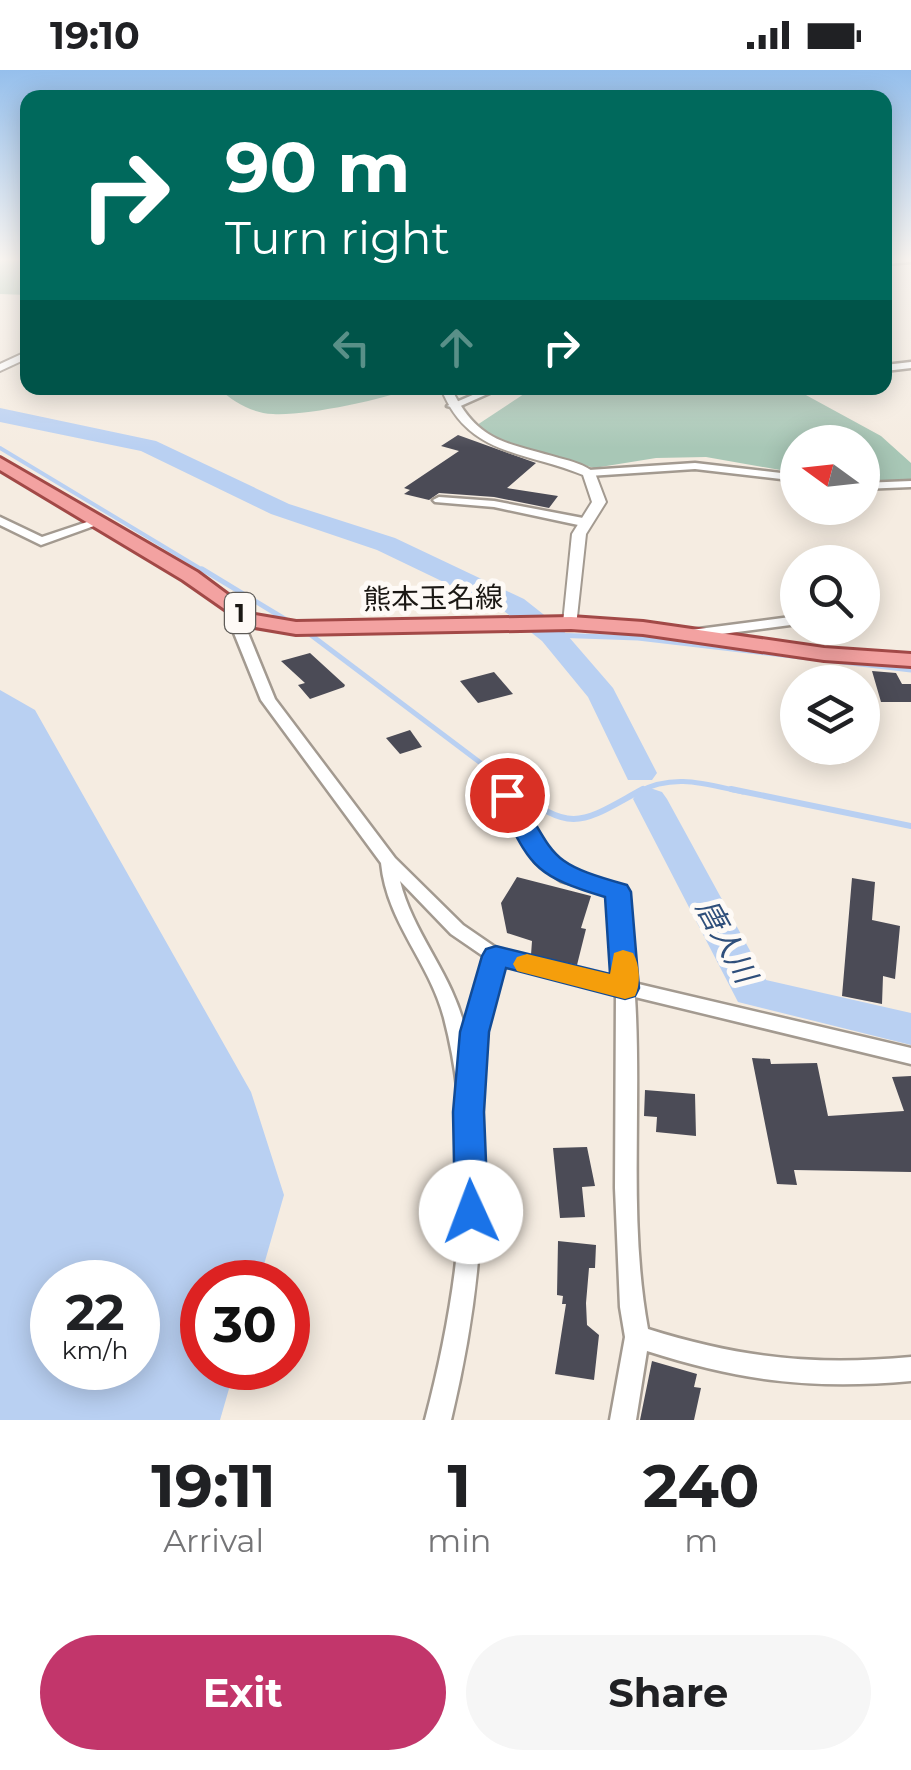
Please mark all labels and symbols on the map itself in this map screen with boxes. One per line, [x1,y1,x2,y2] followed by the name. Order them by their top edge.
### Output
[780,425,880,525] north arrow
[363,580,503,616] street label: 熊本玉名線
[225,593,255,633] road number: 1
[465,753,550,838] pin
[688,892,766,992] water label: 唐人川
[419,1160,523,1264] position arrow
[180,1260,310,1390] speed limit sign: 30

